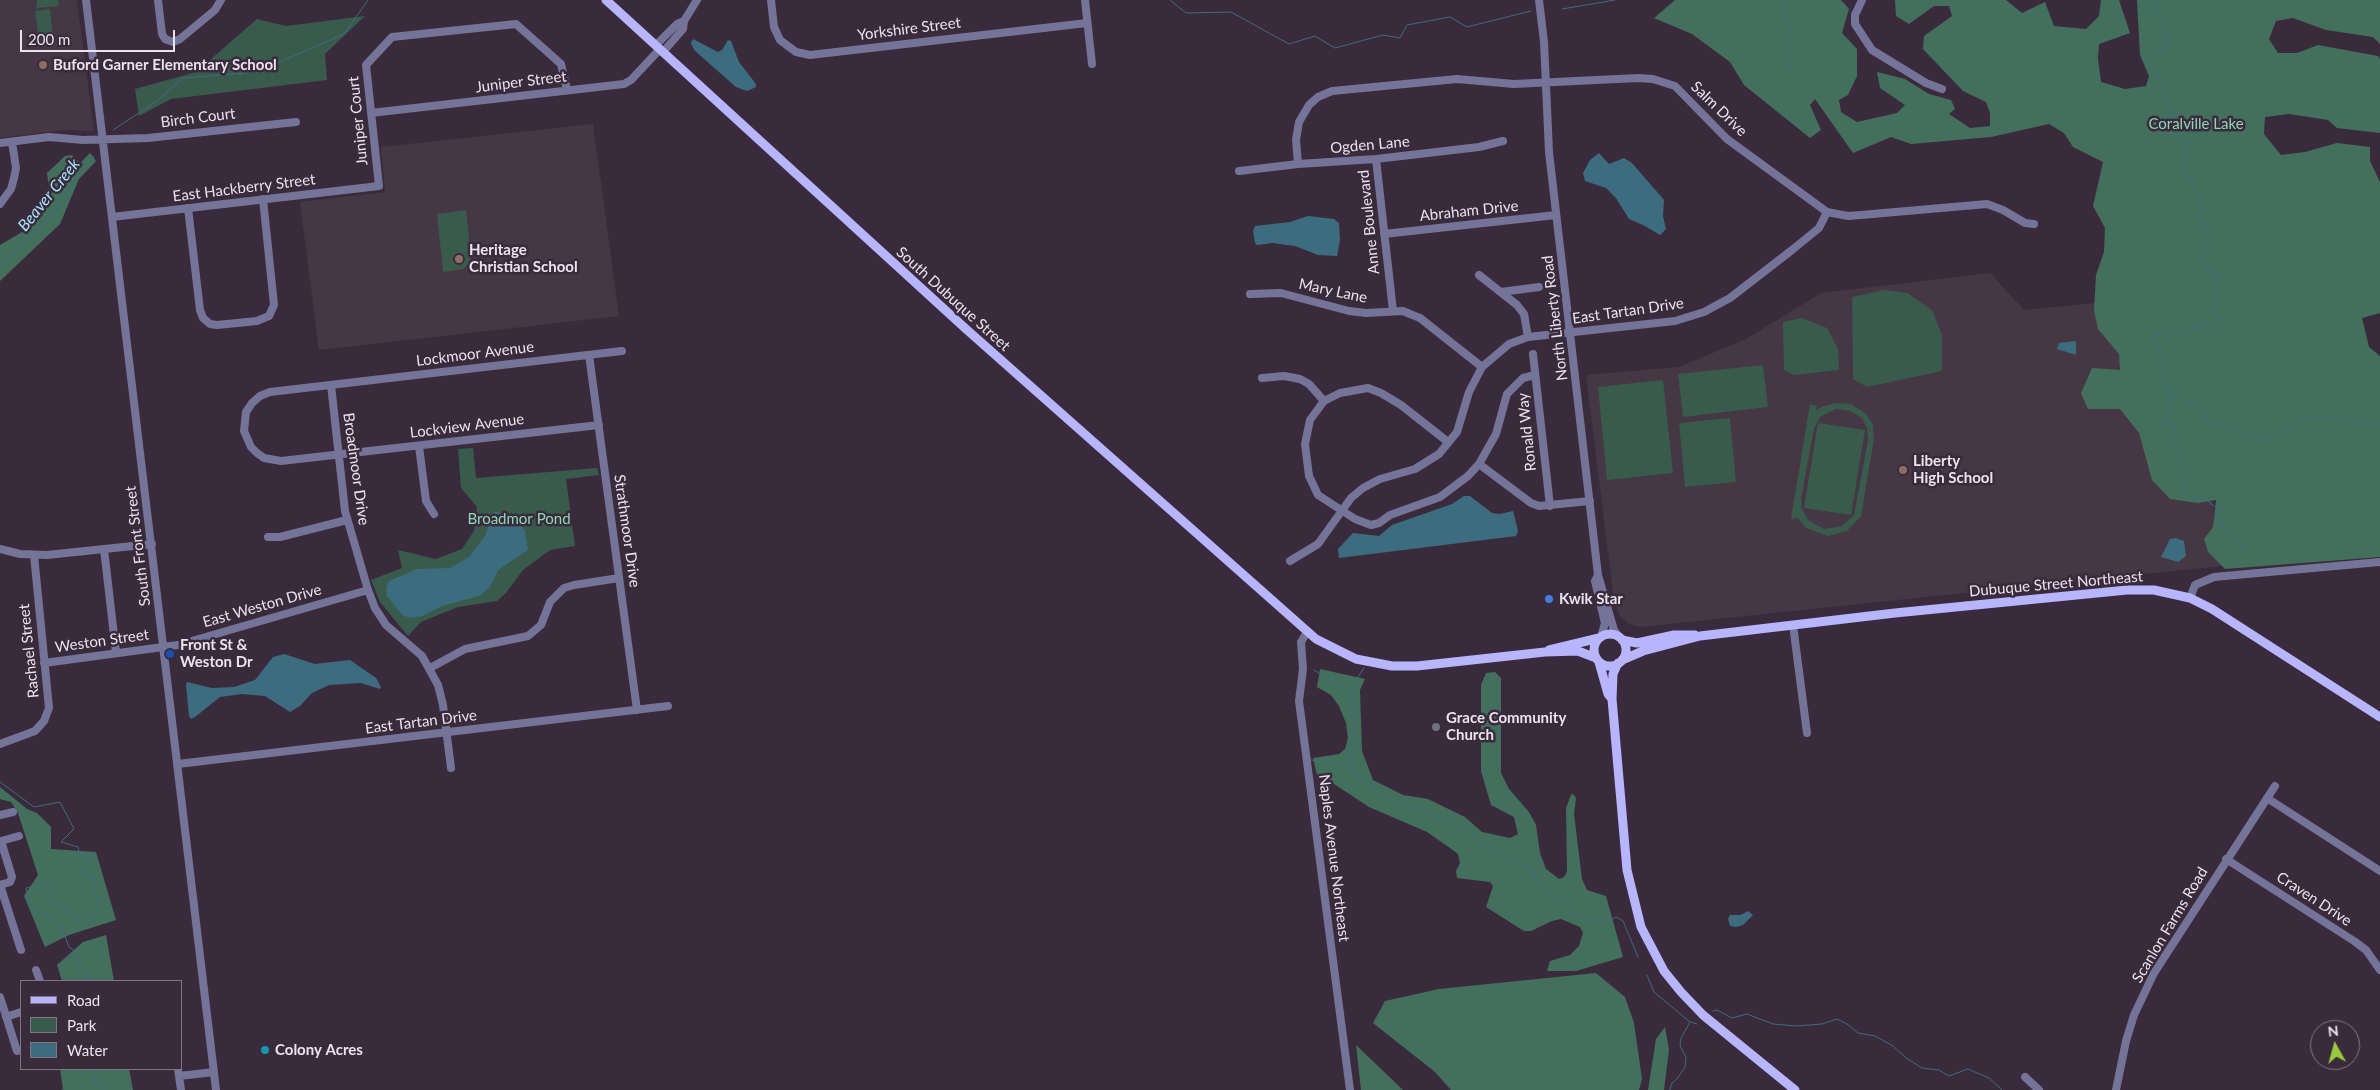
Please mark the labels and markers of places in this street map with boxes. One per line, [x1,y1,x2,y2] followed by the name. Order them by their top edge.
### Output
[53,56,277,74] place label: Buford Garner Elementary School
[37,59,49,71] marker: Buford Garner Elementary School
[469,241,578,276] place label: Heritage Christian School
[453,253,465,265] marker: Heritage Christian School
[1913,452,1993,487] place label: Liberty High School
[1897,464,1909,476] marker: Liberty High School
[1559,590,1623,608] place label: Kwik Star
[1543,593,1555,605] marker: Kwik Star
[180,636,253,671] place label: Front St & Weston Dr
[164,648,176,660] marker: Front St & Weston Dr
[1446,709,1566,744] place label: Grace Community Church
[1430,721,1442,733] marker: Grace Community Church
[275,1041,363,1059] place label: Colony Acres
[259,1044,271,1056] marker: Colony Acres

